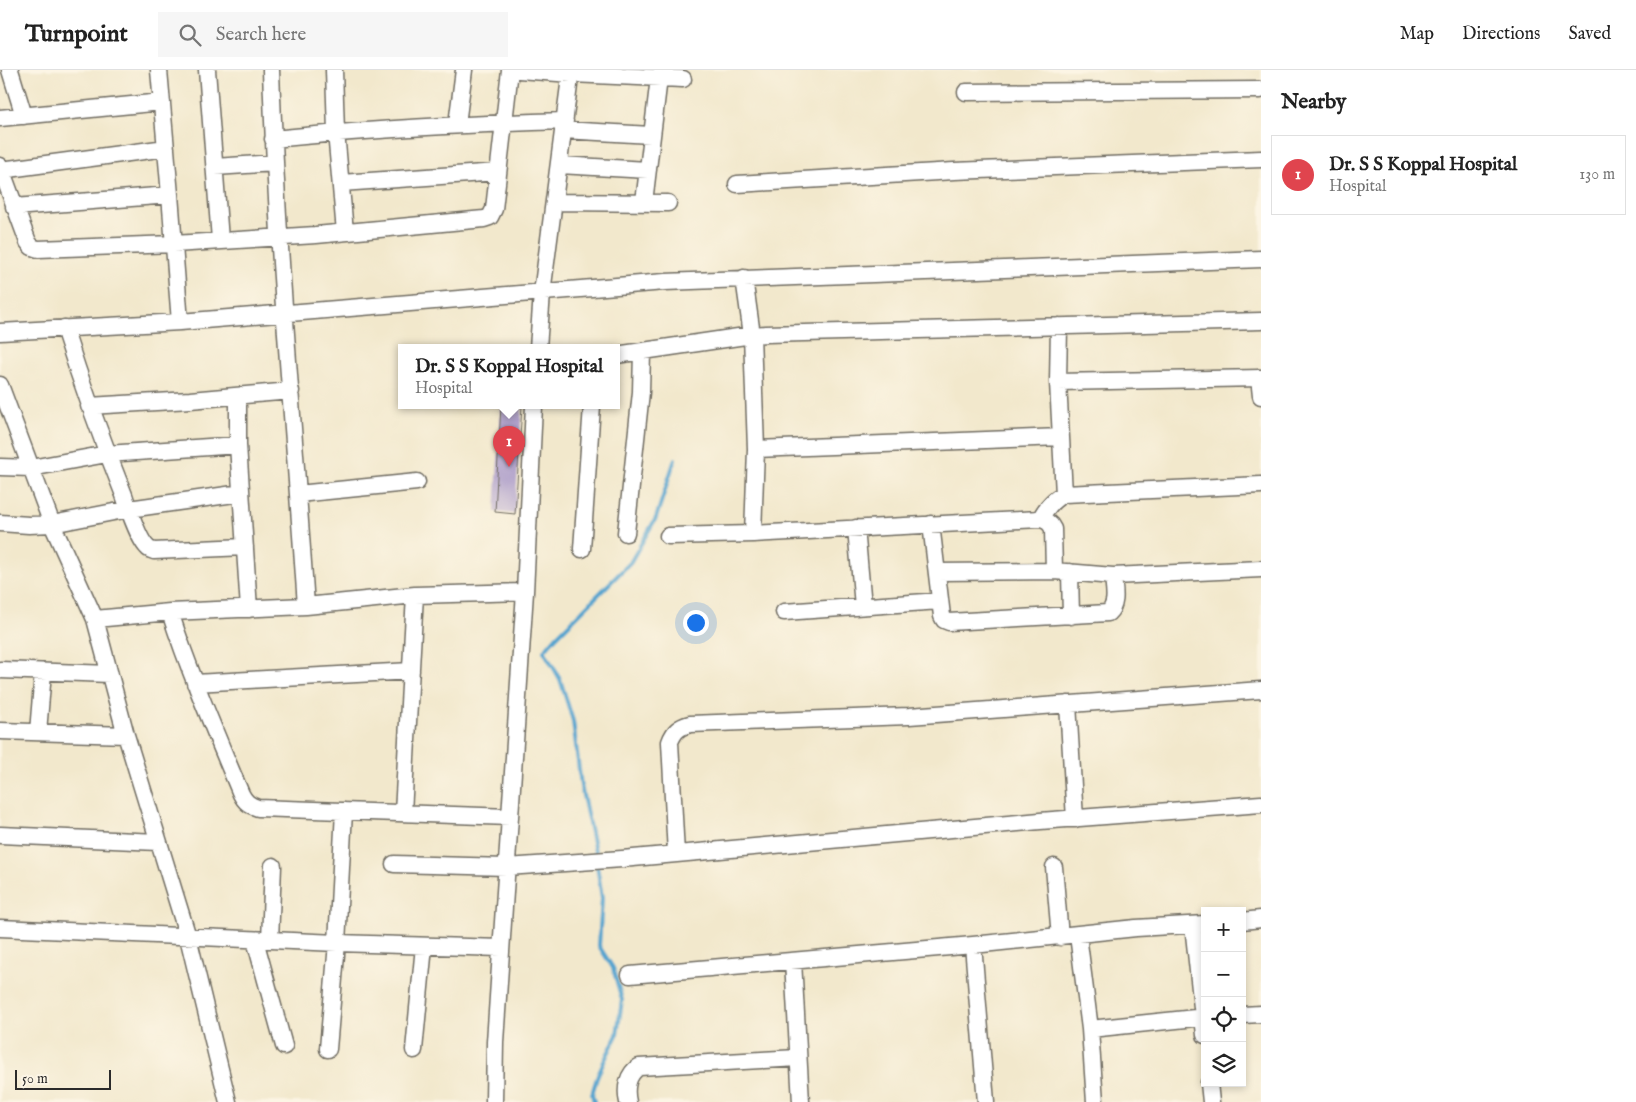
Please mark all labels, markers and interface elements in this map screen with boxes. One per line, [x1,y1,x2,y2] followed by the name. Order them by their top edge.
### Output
[158,12,508,57] search box
[25,19,128,50] text: Turnpoint
[176,21,204,49] icon: search
[216,23,306,47] text: Search here
[1400,23,1434,46] text: Map
[1462,23,1540,46] text: Directions
[1568,23,1611,46] text: Saved
[1281,89,1346,116] text: Nearby
[1329,153,1517,177] text: Dr. S S Koppal Hospital
[1295,165,1301,185] text: 1
[1579,165,1615,185] text: 130 m
[1329,177,1386,197] text: Hospital
[398,344,620,409] popup
[415,355,603,379] text: Dr. S S Koppal Hospital
[415,379,472,399] text: Hospital
[493,426,525,467] pin: 1
[683,610,709,636] your location
[1201,907,1246,1087] map controls
[1201,907,1246,952] button: +
[1201,952,1246,997] button: −
[1201,997,1246,1042] button: locate
[1201,1042,1246,1087] button: layers
[15,1067,111,1090] scale bar
[22,1070,48,1088] text: 50 m

